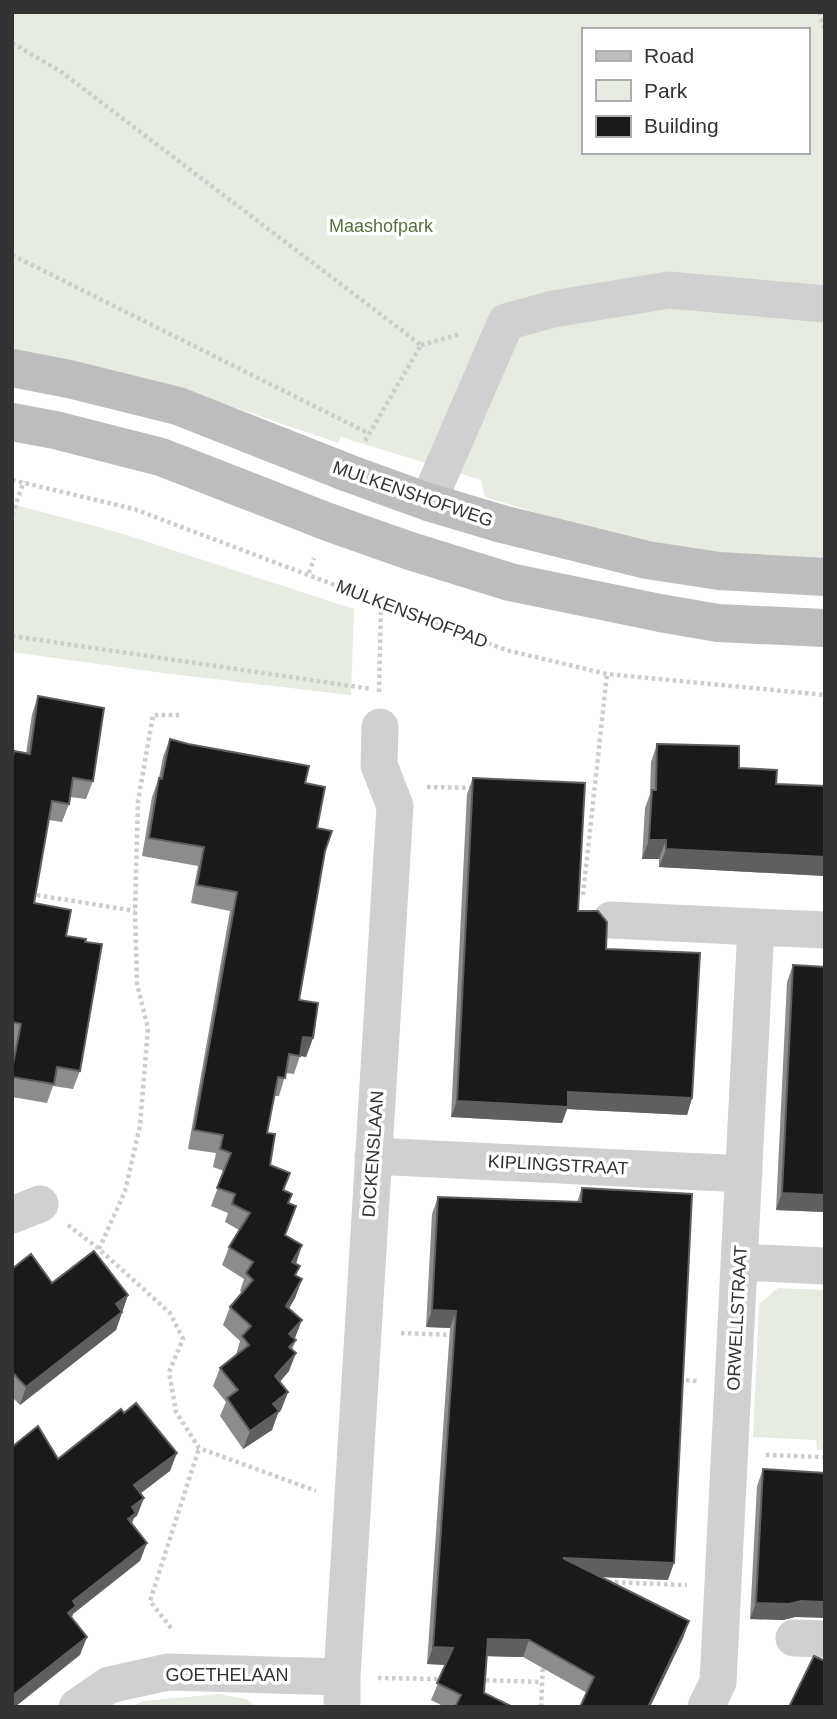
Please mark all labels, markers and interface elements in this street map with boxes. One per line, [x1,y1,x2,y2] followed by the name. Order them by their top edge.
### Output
[582,28,809,154] legend
[644,44,694,67] text: Road
[644,79,688,102] text: Park
[644,114,719,137] text: Building
[329,216,434,236] park label: Maashofpark
[330,457,496,531] street label: MULKENSHOFWEG
[333,576,491,652] street label: MULKENSHOFPAD
[359,1090,387,1218] street label: DICKENSLAAN
[487,1151,629,1179] street label: KIPLINGSTRAAT
[723,1245,751,1391] street label: ORWELLSTRAAT
[165,1665,289,1685] street label: GOETHELAAN

